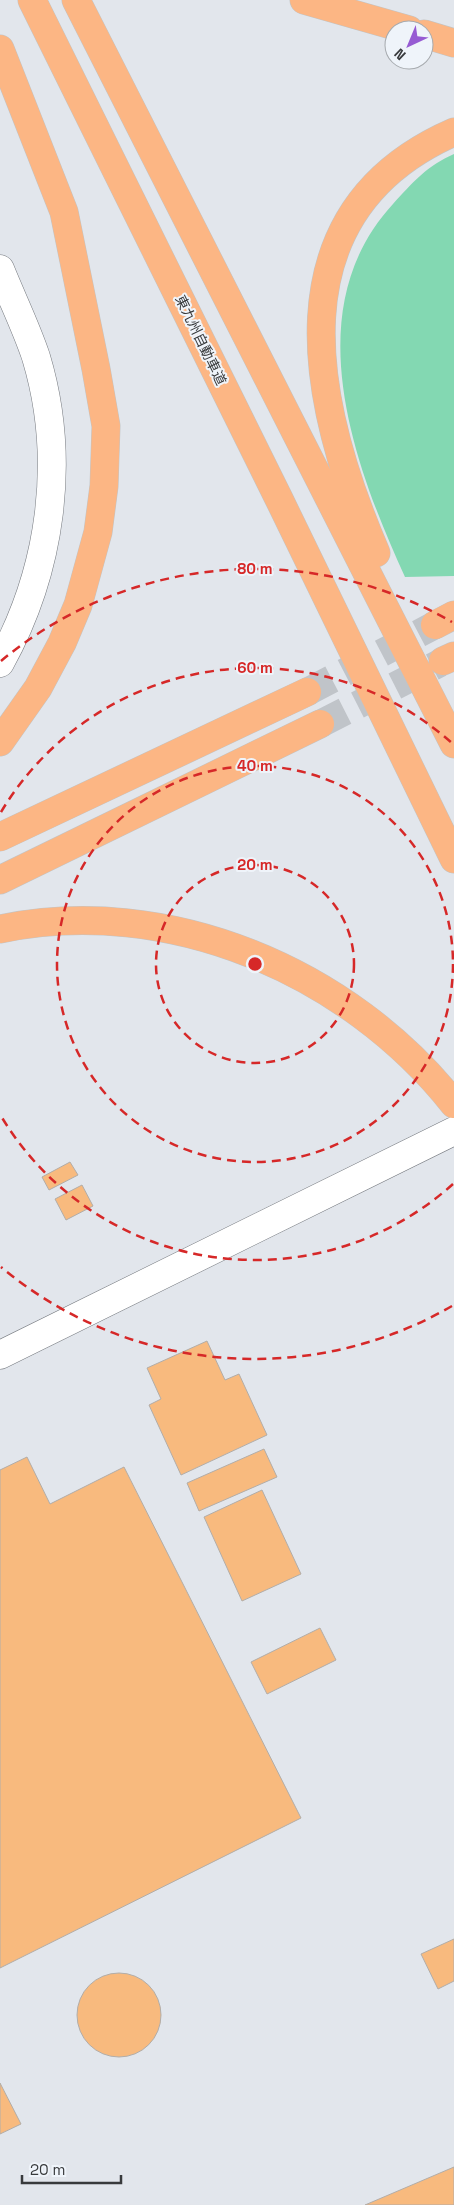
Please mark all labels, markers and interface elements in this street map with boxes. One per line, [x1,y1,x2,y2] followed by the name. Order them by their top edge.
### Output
[384,20,434,70] north arrow
[390,45,410,64] text: N
[171,292,231,388] street label: 東九州自動車道
[237,559,273,578] text: 80 m
[237,658,273,677] text: 60 m
[237,756,273,775] text: 40 m
[237,855,273,874] text: 20 m
[246,955,264,973] centre of rings
[22,2152,121,2184] scale bar
[30,2160,65,2179] text: 20 m

